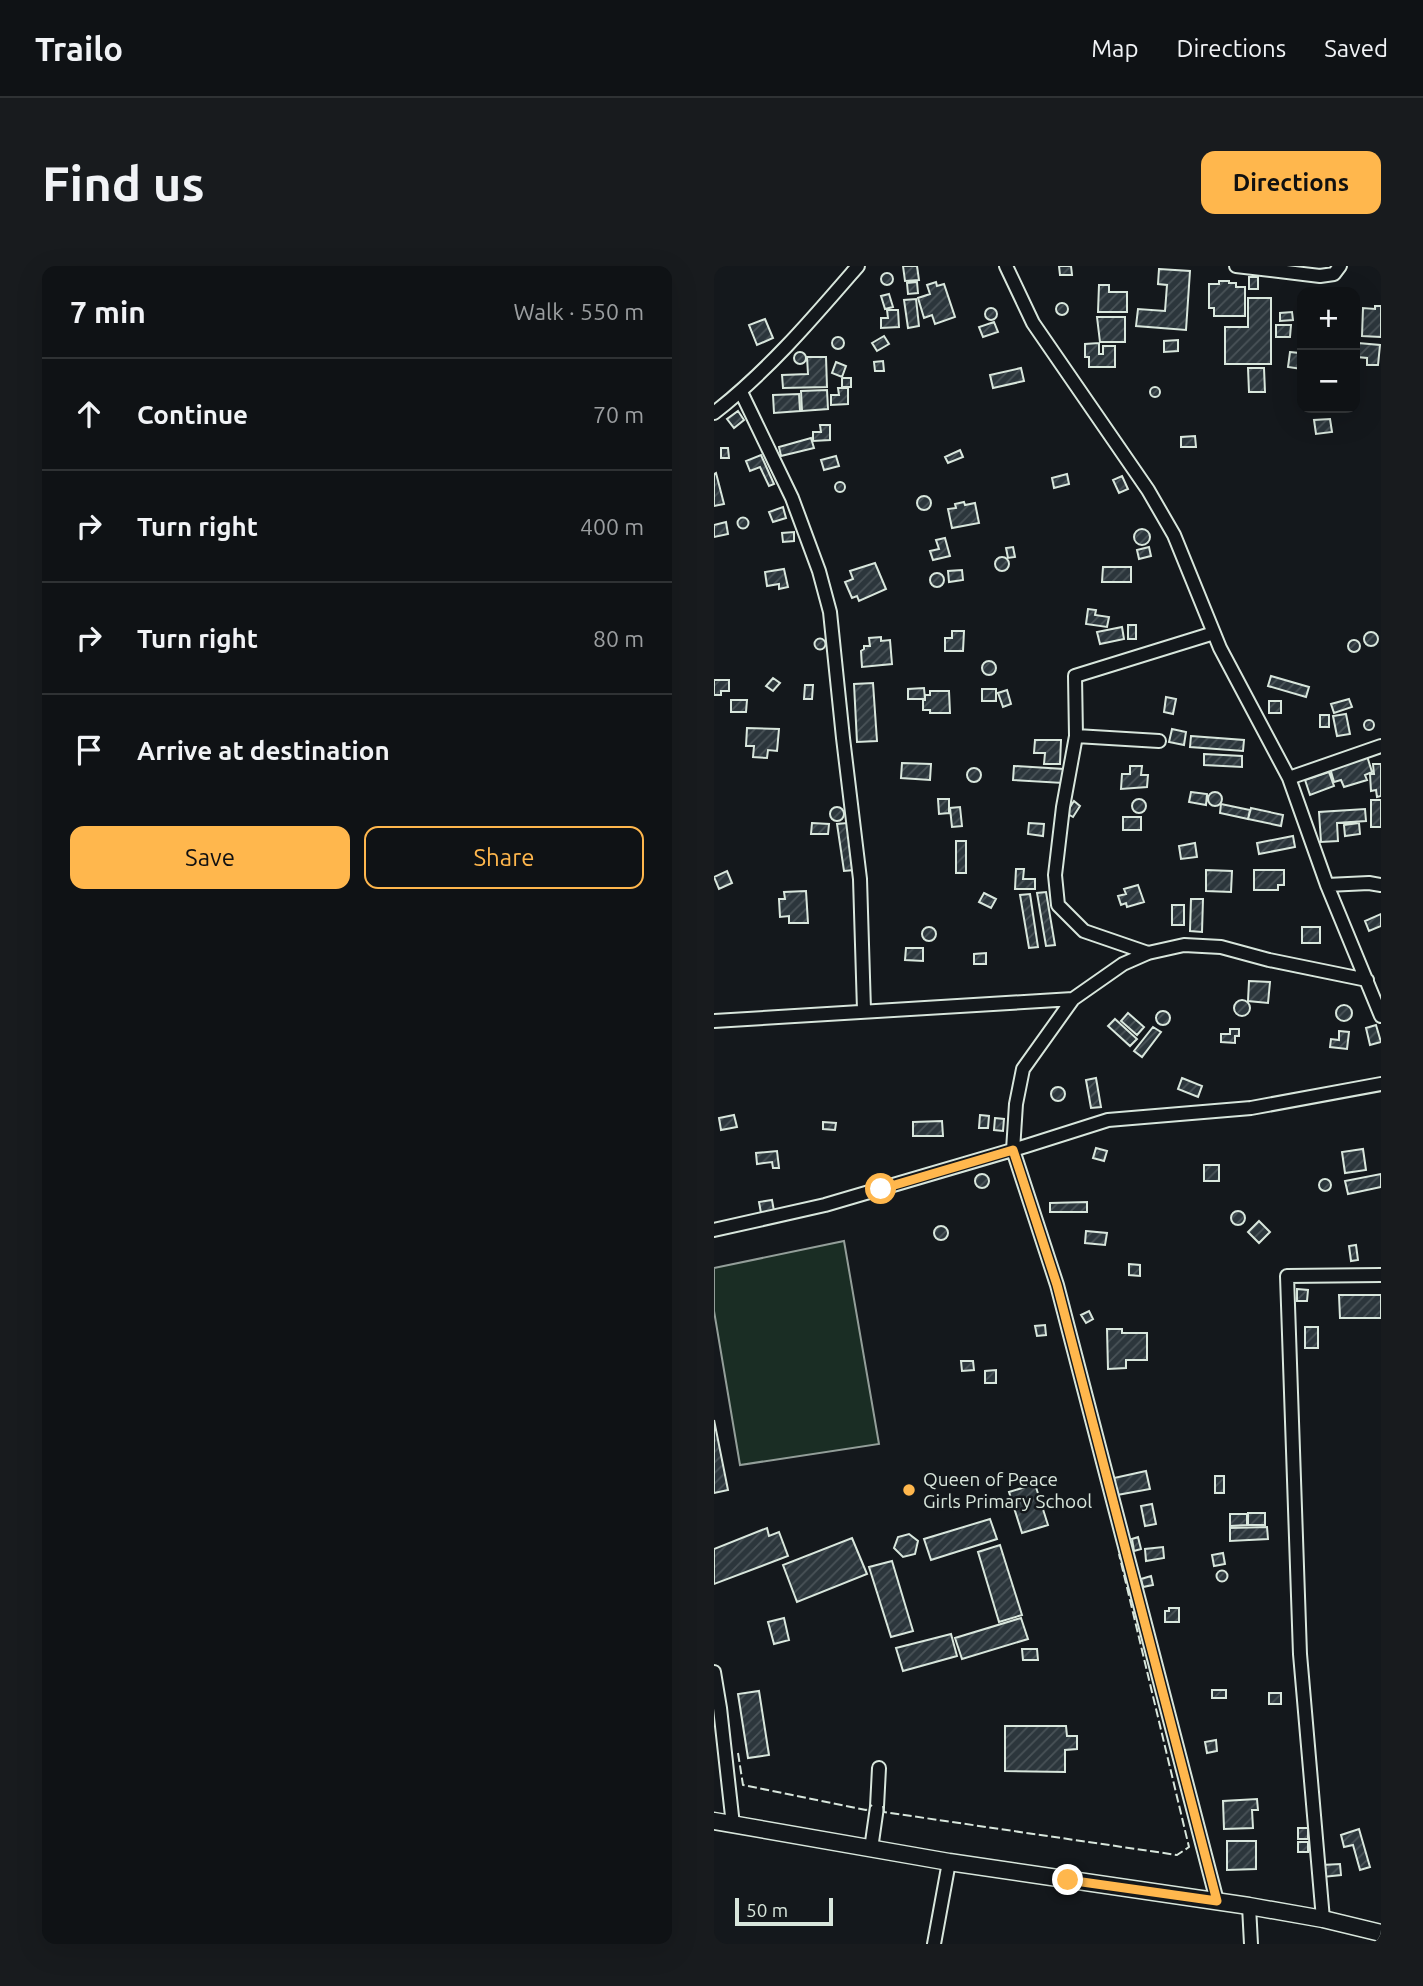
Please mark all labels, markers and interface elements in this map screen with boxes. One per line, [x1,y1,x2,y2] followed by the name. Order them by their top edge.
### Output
[35,30,123,67] text: Trailo
[1091,35,1138,62] text: Map
[1176,35,1286,62] text: Directions
[1324,35,1388,62] text: Saved
[1201,151,1381,214] button: Directions
[42,155,205,210] text: Find us
[1297,287,1360,413] map controls
[1297,287,1360,350] button: +
[70,295,146,329] text: 7 min
[513,299,644,324] text: Walk · 550 m
[1297,350,1360,413] button: −
[70,395,108,433] icon: ahead
[137,400,248,429] text: Continue
[593,402,644,427] text: 70 m
[70,507,108,545] icon: right
[137,512,258,541] text: Turn right
[580,514,644,539] text: 400 m
[70,619,108,657] icon: right
[137,624,258,653] text: Turn right
[593,626,644,651] text: 80 m
[70,731,108,769] icon: arrive
[137,736,390,765] text: Arrive at destination
[70,826,350,889] button: Save
[364,826,644,889] button: Share
[865,1173,896,1204] route start
[923,1468,1092,1512] place label: Queen of Peace Girls Primary School
[901,1482,917,1498] marker: Queen of Peace Girls Primary School
[1052,1864,1083,1895] route end
[735,1895,833,1927] scale bar
[746,1899,788,1921] text: 50 m

